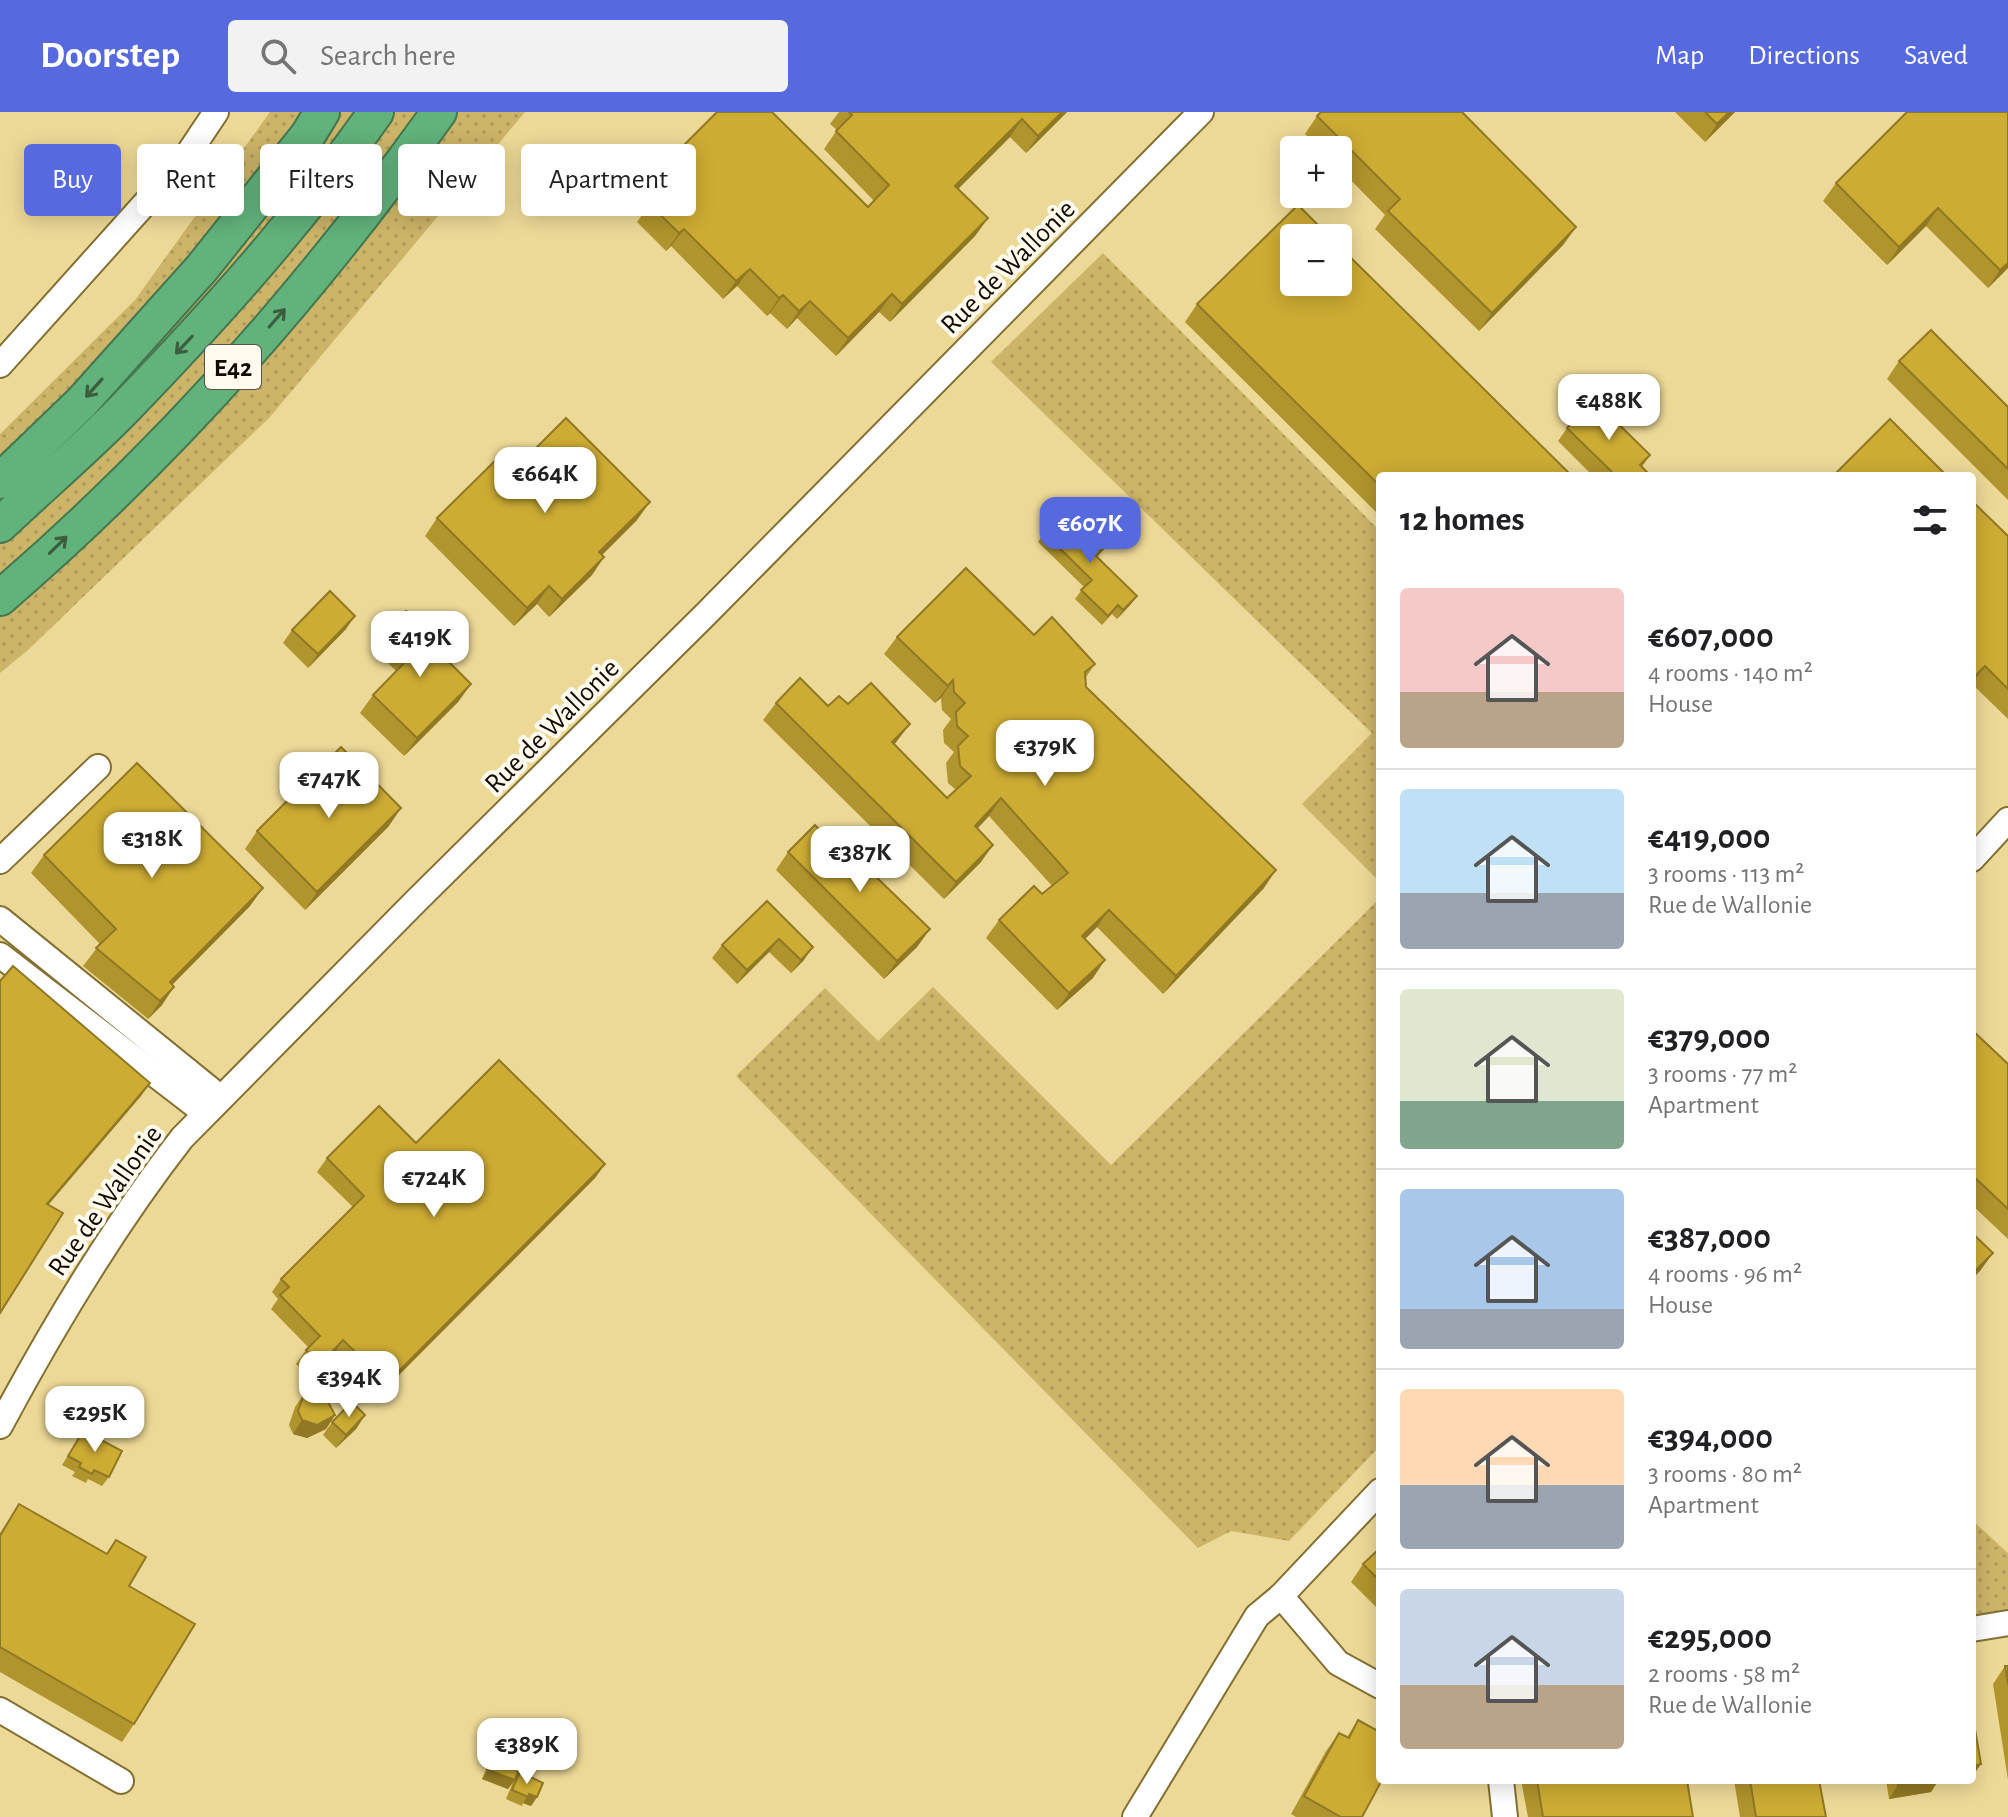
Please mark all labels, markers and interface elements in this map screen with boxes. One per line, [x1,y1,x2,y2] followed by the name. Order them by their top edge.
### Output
[228,20,788,92] search box
[256,34,300,78] icon: search
[40,37,180,75] text: Doorstep
[320,41,456,71] text: Search here
[1655,42,1704,70] text: Map
[1748,42,1860,70] text: Directions
[1904,42,1968,70] text: Saved
[1280,136,1352,296] map controls
[1280,136,1352,208] button: +
[24,144,121,216] chip: Buy
[137,144,244,216] chip: Rent
[260,144,382,216] chip: Filters
[398,144,505,216] chip: New
[521,144,696,216] chip: Apartment
[936,195,1081,340] street label: Rue de Wallonie
[1280,224,1352,296] button: −
[268,308,286,328] one-way arrow
[175,335,194,354] one-way arrow
[205,345,261,389] road number: E42
[1553,374,1665,442] pin: €488K
[85,377,104,398] one-way arrow
[1576,387,1642,413] text: €488K
[489,447,601,515] pin: €664K
[512,460,578,486] text: €664K
[1034,497,1146,565] pin: €607K
[1908,498,1952,542] icon: filters
[1400,503,1525,537] text: 12 homes
[1058,510,1122,536] text: €607K
[48,536,67,555] one-way arrow
[364,611,476,679] pin: €419K
[1464,620,1560,716] icon: home
[1648,620,1774,654] text: €607,000
[389,624,451,650] text: €419K
[480,654,625,799] street label: Rue de Wallonie
[1648,660,1813,686] text: 4 rooms · 140 m²
[1648,691,1713,717] text: House
[989,720,1101,788] pin: €379K
[1014,733,1076,759] text: €379K
[273,752,385,820] pin: €747K
[298,765,360,791] text: €747K
[96,812,208,880] pin: €318K
[1464,821,1560,917] icon: home
[1648,821,1771,855] text: €419,000
[122,825,182,851] text: €318K
[804,826,916,894] pin: €387K
[829,839,891,865] text: €387K
[1648,861,1804,887] text: 3 rooms · 113 m²
[1648,892,1812,918] text: Rue de Wallonie
[1464,1021,1560,1117] icon: home
[1648,1021,1771,1055] text: €379,000
[1648,1061,1797,1087] text: 3 rooms · 77 m²
[1648,1092,1759,1118] text: Apartment
[44,1121,168,1282] street label: Rue de Wallonie
[378,1151,490,1219] pin: €724K
[402,1164,466,1190] text: €724K
[1464,1221,1560,1317] icon: home
[1648,1221,1771,1255] text: €387,000
[1648,1261,1802,1287] text: 4 rooms · 96 m²
[1648,1292,1713,1318] text: House
[293,1351,405,1419] pin: €394K
[317,1364,381,1390] text: €394K
[39,1386,151,1454] pin: €295K
[63,1399,127,1425] text: €295K
[1464,1421,1560,1517] icon: home
[1648,1421,1773,1455] text: €394,000
[1648,1461,1802,1487] text: 3 rooms · 80 m²
[1648,1492,1759,1518] text: Apartment
[1464,1621,1560,1717] icon: home
[1648,1621,1772,1655] text: €295,000
[1648,1661,1800,1687] text: 2 rooms · 58 m²
[1648,1692,1812,1718] text: Rue de Wallonie
[471,1718,583,1786] pin: €389K
[495,1731,559,1757] text: €389K

